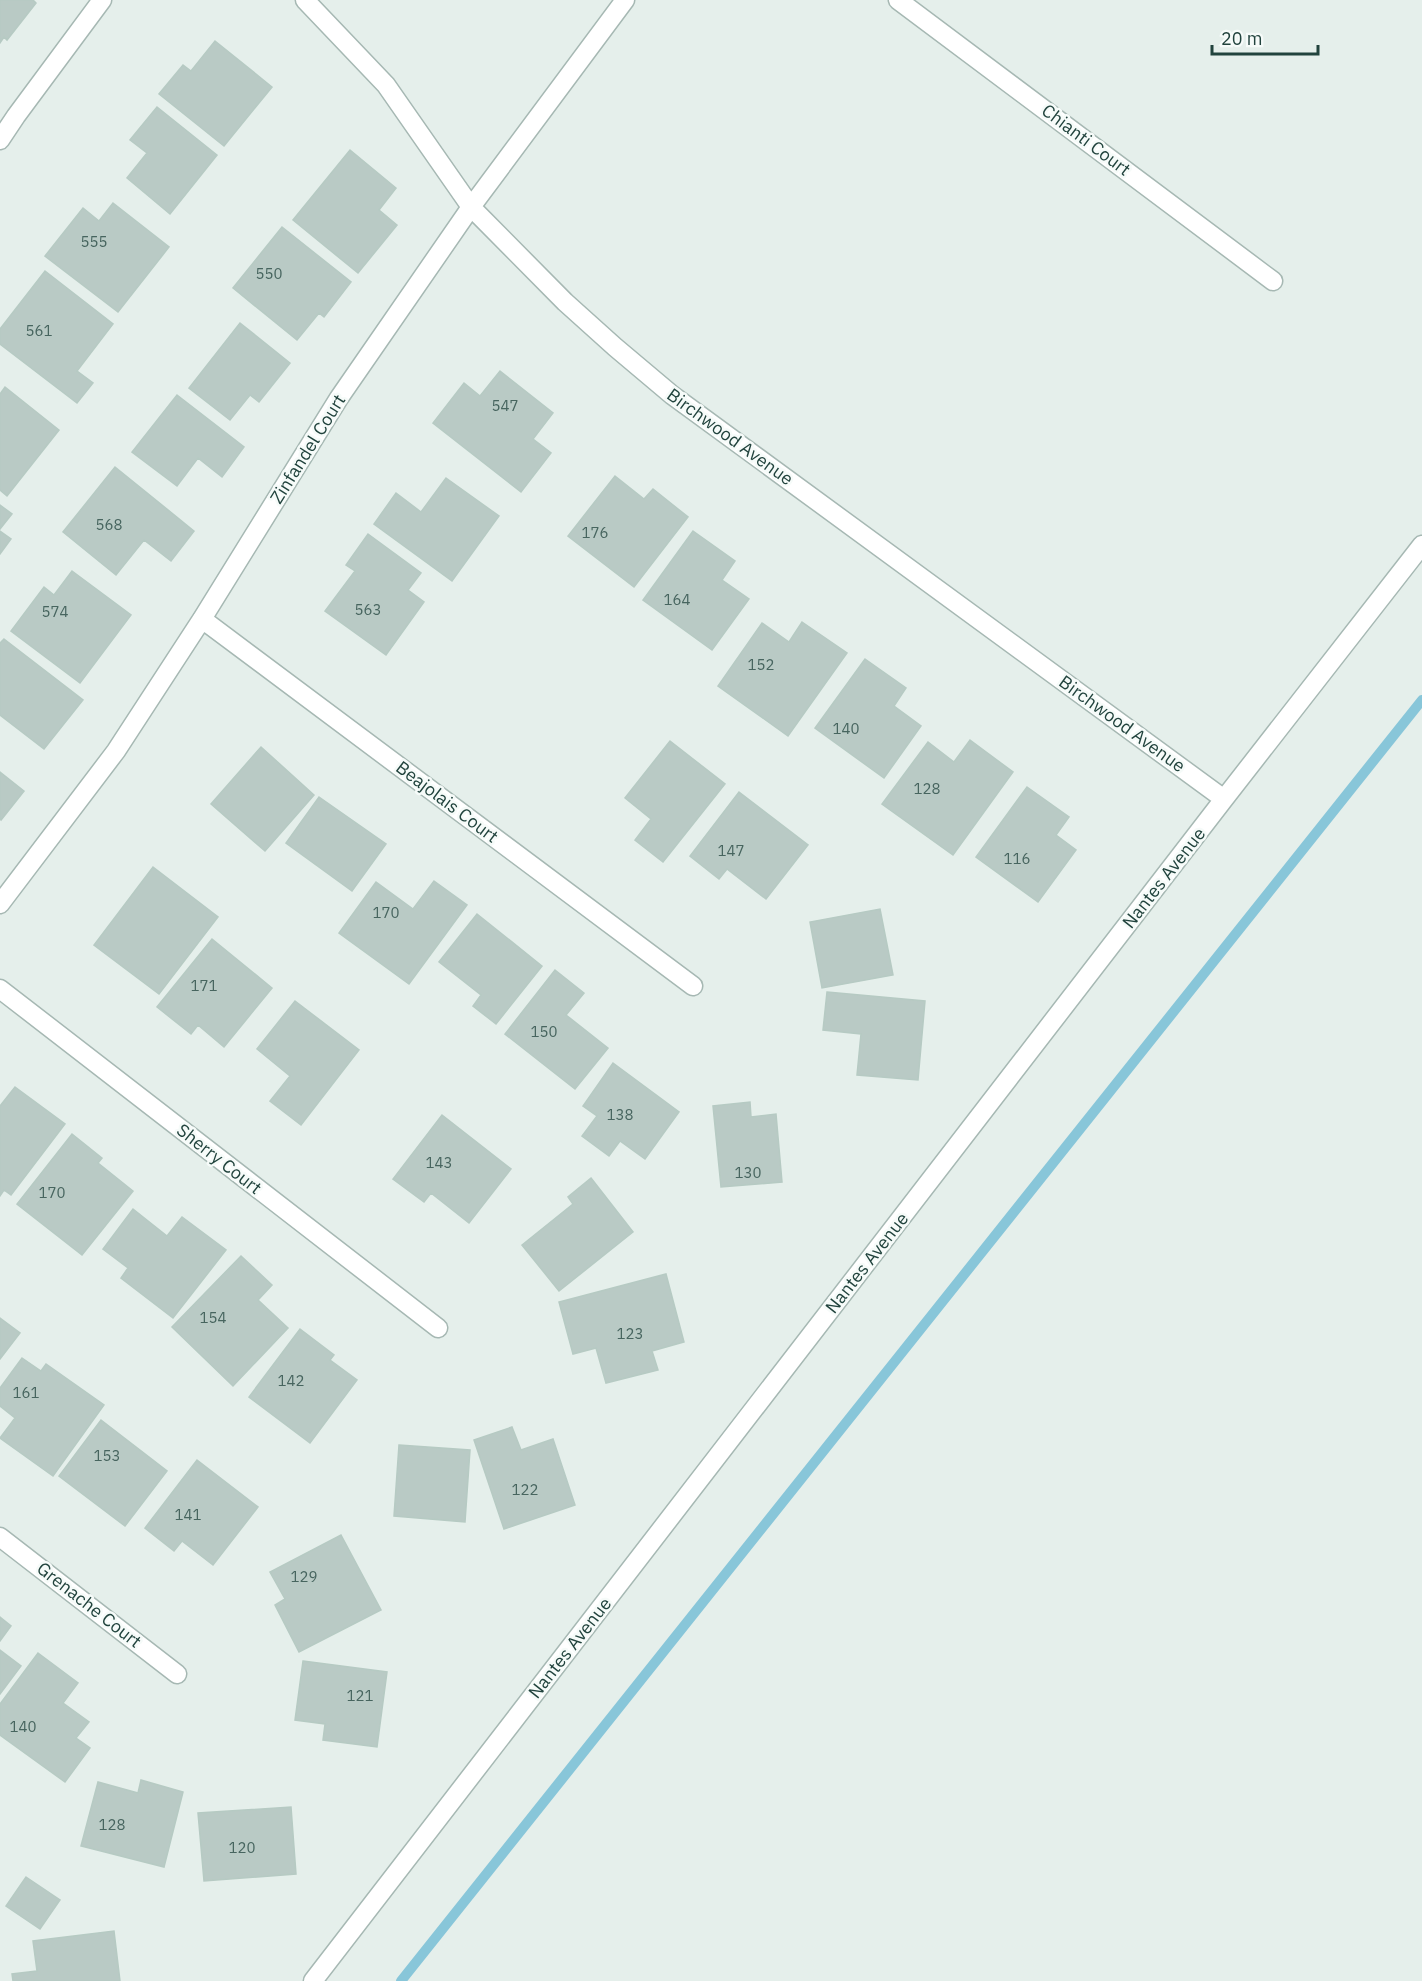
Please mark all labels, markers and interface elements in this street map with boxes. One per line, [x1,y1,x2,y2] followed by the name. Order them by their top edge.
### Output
[1212,18,1318,56] scale bar
[1221,27,1263,50] text: 20 m
[1037,99,1135,180] street label: Chianti Court
[80,232,108,251] house number: 555
[255,264,283,283] house number: 550
[25,321,53,340] house number: 561
[663,383,798,490] street label: Birchwood Avenue
[265,390,350,508] street label: Zinfandel Court
[491,396,519,415] house number: 547
[95,515,123,534] house number: 568
[581,523,609,542] house number: 176
[663,590,691,609] house number: 164
[354,600,382,619] house number: 563
[41,602,69,621] house number: 574
[747,655,775,674] house number: 152
[1055,670,1190,777] street label: Birchwood Avenue
[832,719,860,738] house number: 140
[392,756,503,848] street label: Beajolais Court
[913,779,941,798] house number: 128
[1117,823,1210,933] street label: Nantes Avenue
[717,841,745,860] house number: 147
[1003,849,1031,868] house number: 116
[372,903,400,922] house number: 170
[190,976,218,995] house number: 171
[530,1022,558,1041] house number: 150
[606,1105,634,1124] house number: 138
[172,1118,266,1199] street label: Sherry Court
[425,1153,453,1172] house number: 143
[734,1163,762,1182] house number: 130
[38,1183,66,1202] house number: 170
[820,1208,913,1318] street label: Nantes Avenue
[199,1308,227,1327] house number: 154
[616,1324,644,1343] house number: 123
[277,1371,305,1390] house number: 142
[12,1383,40,1402] house number: 161
[93,1446,121,1465] house number: 153
[511,1480,539,1499] house number: 122
[174,1505,202,1524] house number: 141
[32,1557,146,1653] street label: Grenache Court
[290,1567,318,1586] house number: 129
[523,1593,616,1703] street label: Nantes Avenue
[346,1686,374,1705] house number: 121
[9,1717,37,1736] house number: 140
[98,1815,126,1834] house number: 128
[228,1838,256,1857] house number: 120

